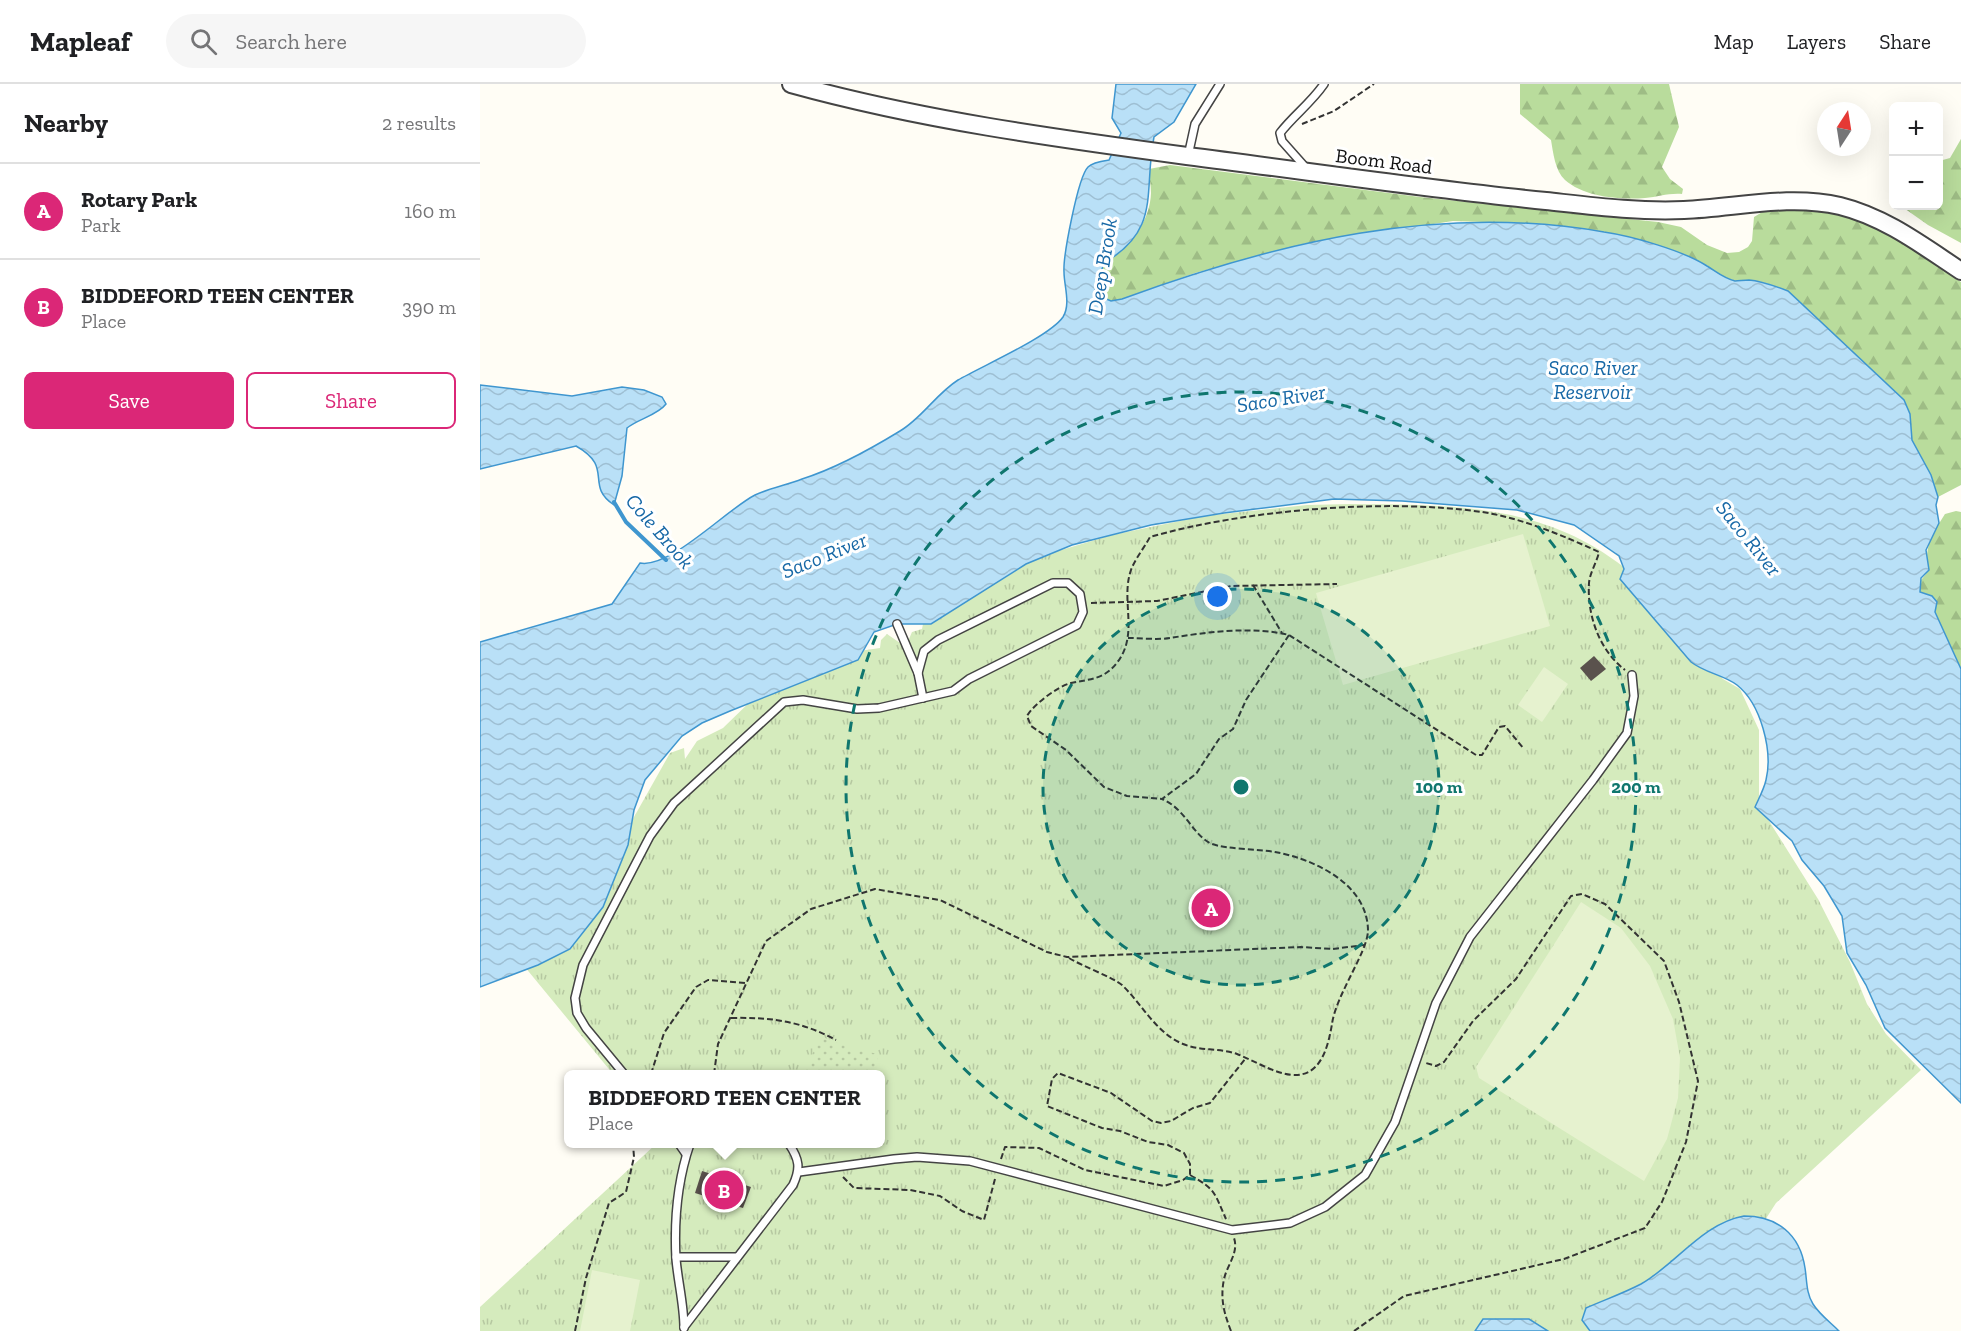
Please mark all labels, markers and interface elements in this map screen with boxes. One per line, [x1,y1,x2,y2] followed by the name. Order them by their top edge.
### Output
[166,14,586,68] search box
[30,25,130,58] text: Mapleaf
[187,25,220,58] icon: search
[235,28,347,55] text: Search here
[1714,29,1754,54] text: Map
[1787,29,1846,54] text: Layers
[1879,29,1931,54] text: Share
[1817,102,1871,156] north arrow
[1889,102,1943,210] map controls
[1889,102,1943,156] button: +
[24,107,108,139] text: Nearby
[382,111,456,135] text: 2 results
[1334,143,1434,179] street label: Boom Road
[1889,156,1943,210] button: −
[81,186,197,213] text: Rotary Park
[37,199,50,223] text: A
[404,199,456,223] text: 160 m
[81,213,121,237] text: Park
[1082,216,1122,316] water label: Deep Brook
[81,282,354,309] text: BIDDEFORD TEEN CENTER
[37,295,50,319] text: B
[402,295,456,319] text: 390 m
[81,309,126,333] text: Place
[1548,355,1639,404] water label: Saco River Reservoir
[24,372,234,429] button: Save
[246,372,456,429] button: Share
[1235,379,1328,417] water label: Saco River
[621,488,699,574] water label: Cole Brook
[1711,495,1787,581] water label: Saco River
[778,526,871,583] water label: Saco River
[1203,582,1232,611] your location
[1415,776,1463,798] text: 100 m
[1611,776,1661,798] text: 200 m
[1231,777,1251,797] centre of rings
[1192,886,1230,930] pin: A
[564,1070,885,1148] popup
[588,1084,861,1111] text: BIDDEFORD TEEN CENTER
[588,1111,633,1135] text: Place
[704,1168,744,1212] pin: B

